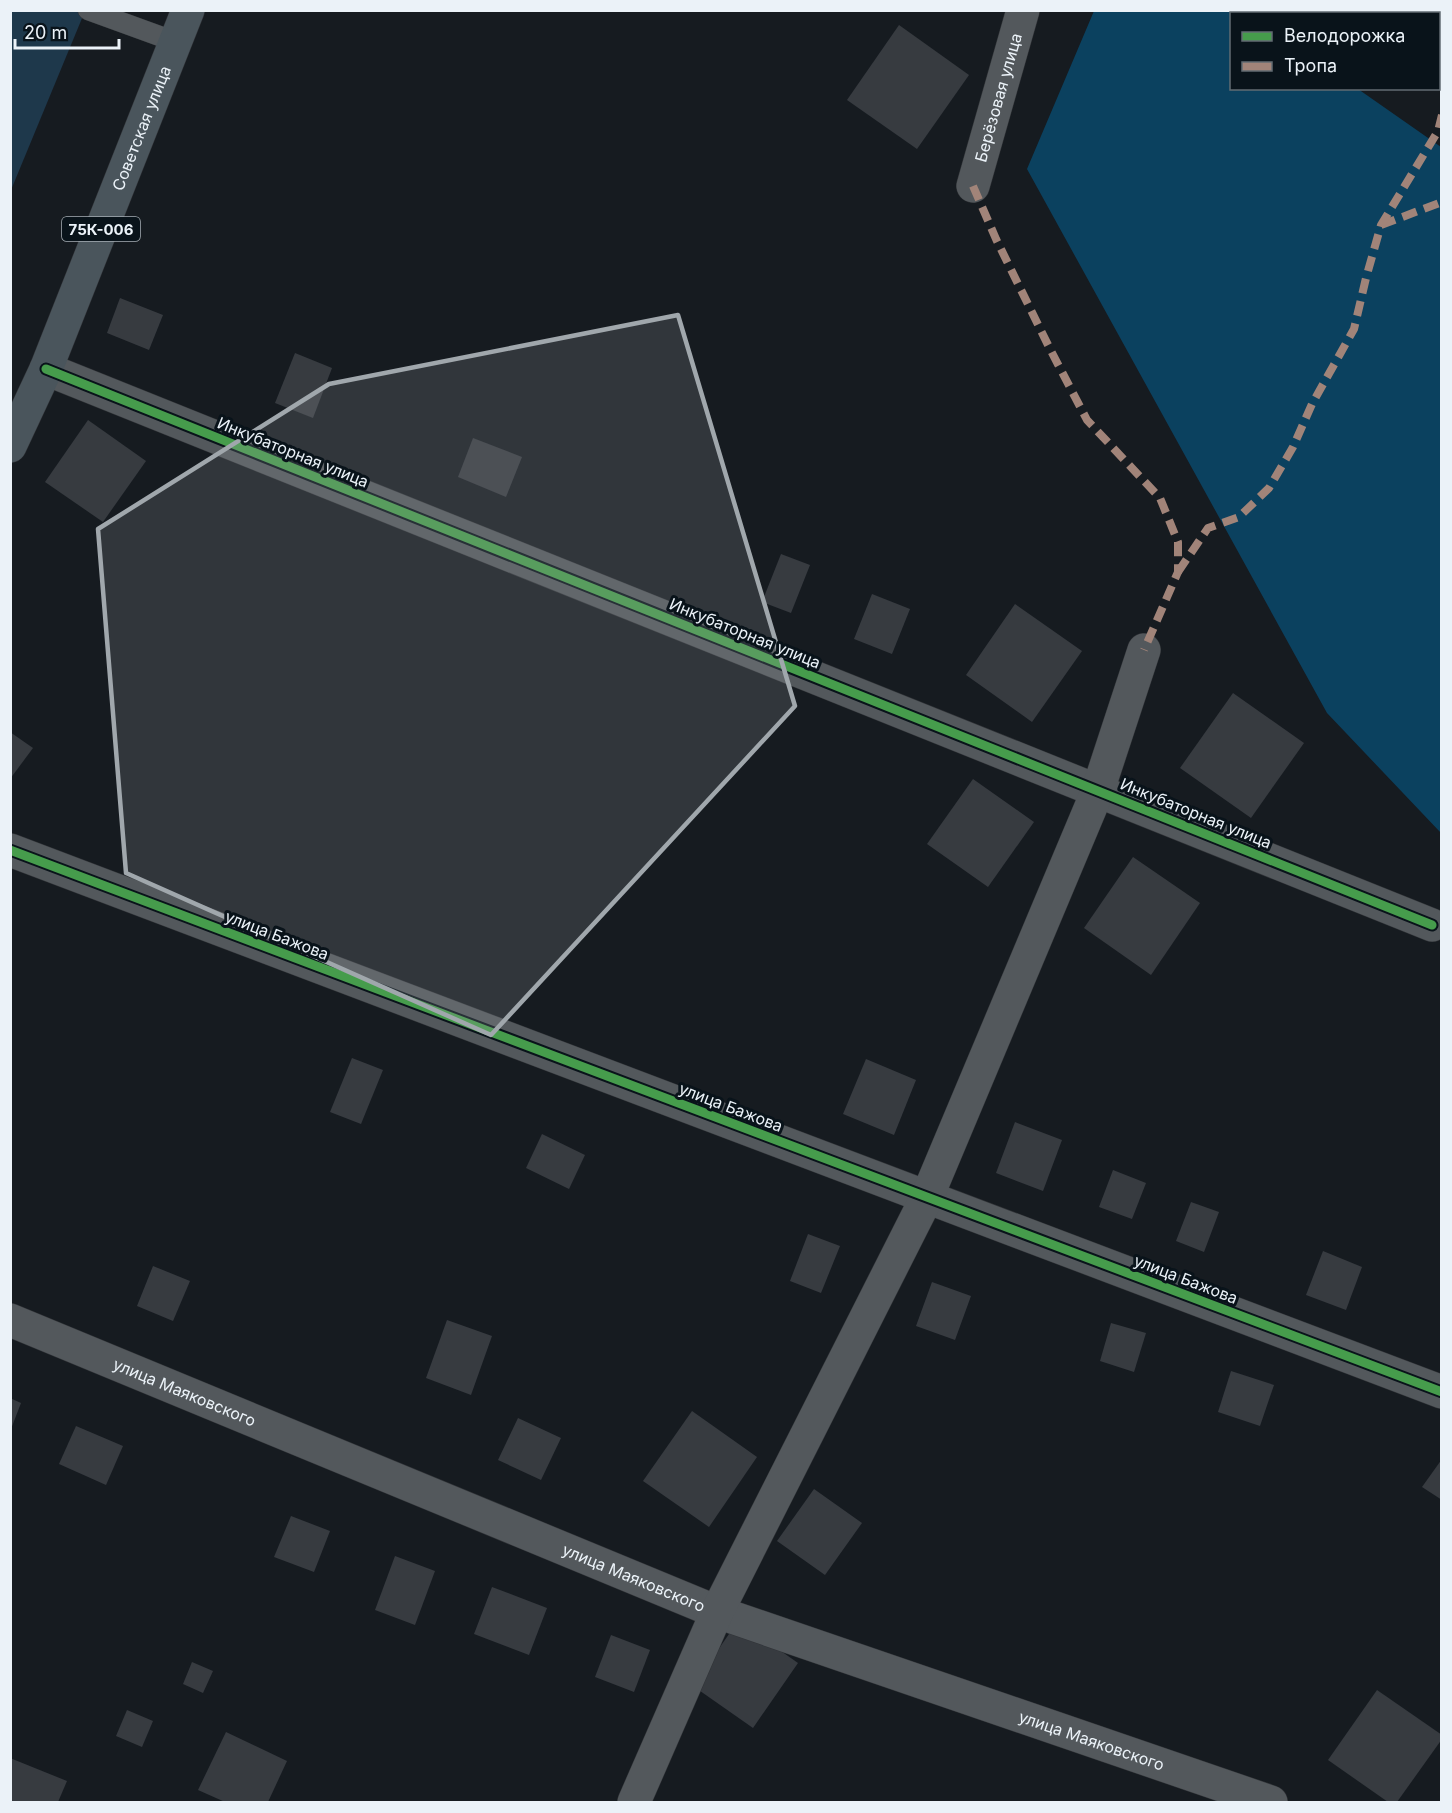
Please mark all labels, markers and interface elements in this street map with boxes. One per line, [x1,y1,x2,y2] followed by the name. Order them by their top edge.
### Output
[15,12,118,50] scale bar
[1230,12,1440,90] legend
[24,22,67,43] text: 20 m
[1284,25,1405,46] text: Велодорожка
[970,31,1026,164] street label: Берёзовая улица
[1284,55,1337,76] text: Тропа
[108,63,175,193] street label: Советская улица
[62,217,140,241] road number: 75К-006
[214,412,372,492] street label: Инкубаторная улица
[666,593,824,673] street label: Инкубаторная улица
[1117,773,1275,853] street label: Инкубаторная улица
[222,906,332,964] street label: улица Бажова
[676,1078,786,1136] street label: улица Бажова
[1131,1250,1241,1308] street label: улица Бажова
[110,1354,259,1431] street label: улица Маяковского
[560,1539,708,1616] street label: улица Маяковского
[1016,1706,1167,1775] street label: улица Маяковского

